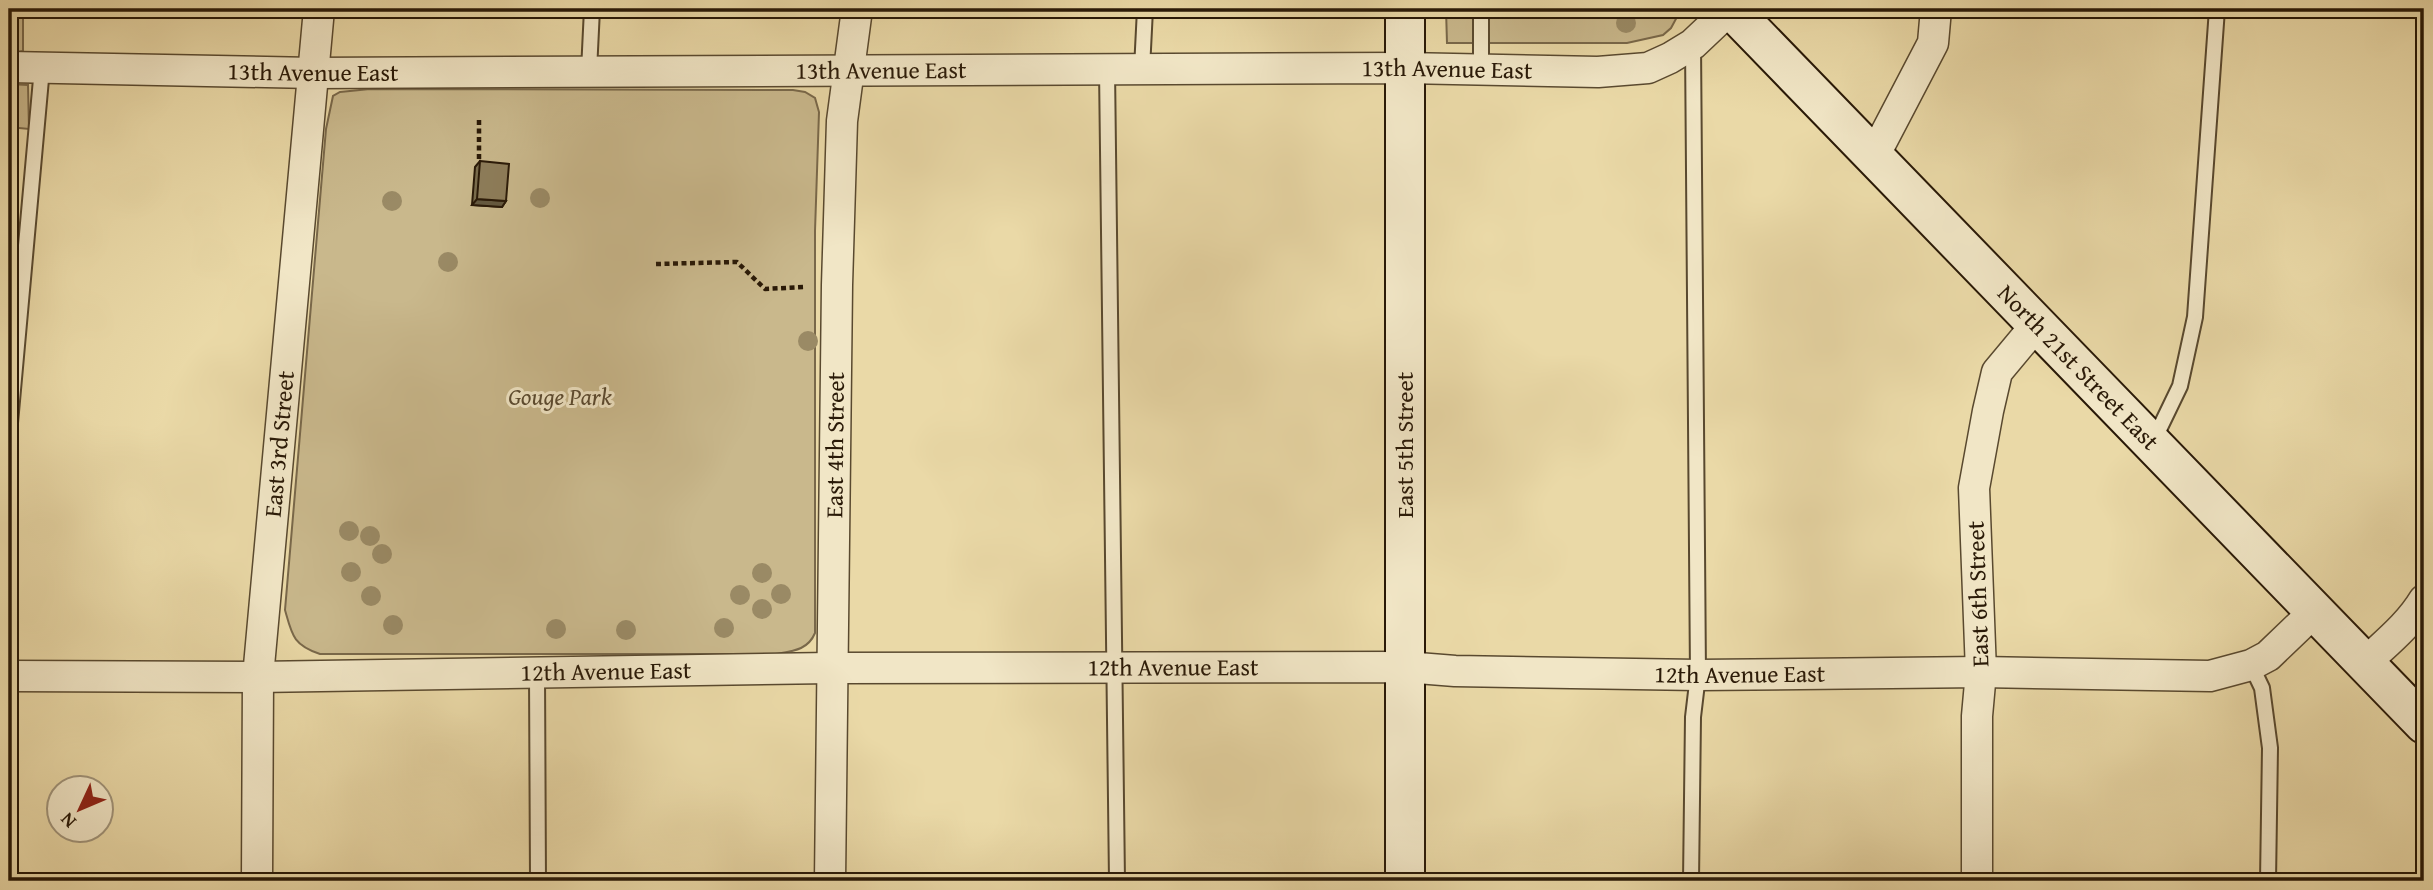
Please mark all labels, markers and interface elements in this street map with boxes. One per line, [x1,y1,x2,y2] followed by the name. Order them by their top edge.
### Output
[1361,50,1533,88] street label: 13th Avenue East
[795,52,967,88] street label: 13th Avenue East
[227,53,399,90] street label: 13th Avenue East
[1990,276,2168,458] street label: North 21st Street East
[255,369,303,519] street label: East 3rd Street
[816,371,853,518] street label: East 4th Street
[1387,371,1422,518] street label: East 5th Street
[508,379,612,414] park label: Gouge Park
[1957,520,1998,668] street label: East 6th Street
[1087,649,1259,685] street label: 12th Avenue East
[520,652,692,690] street label: 12th Avenue East
[1654,656,1826,692] street label: 12th Avenue East
[46,774,116,844] north arrow
[53,806,82,835] text: N

